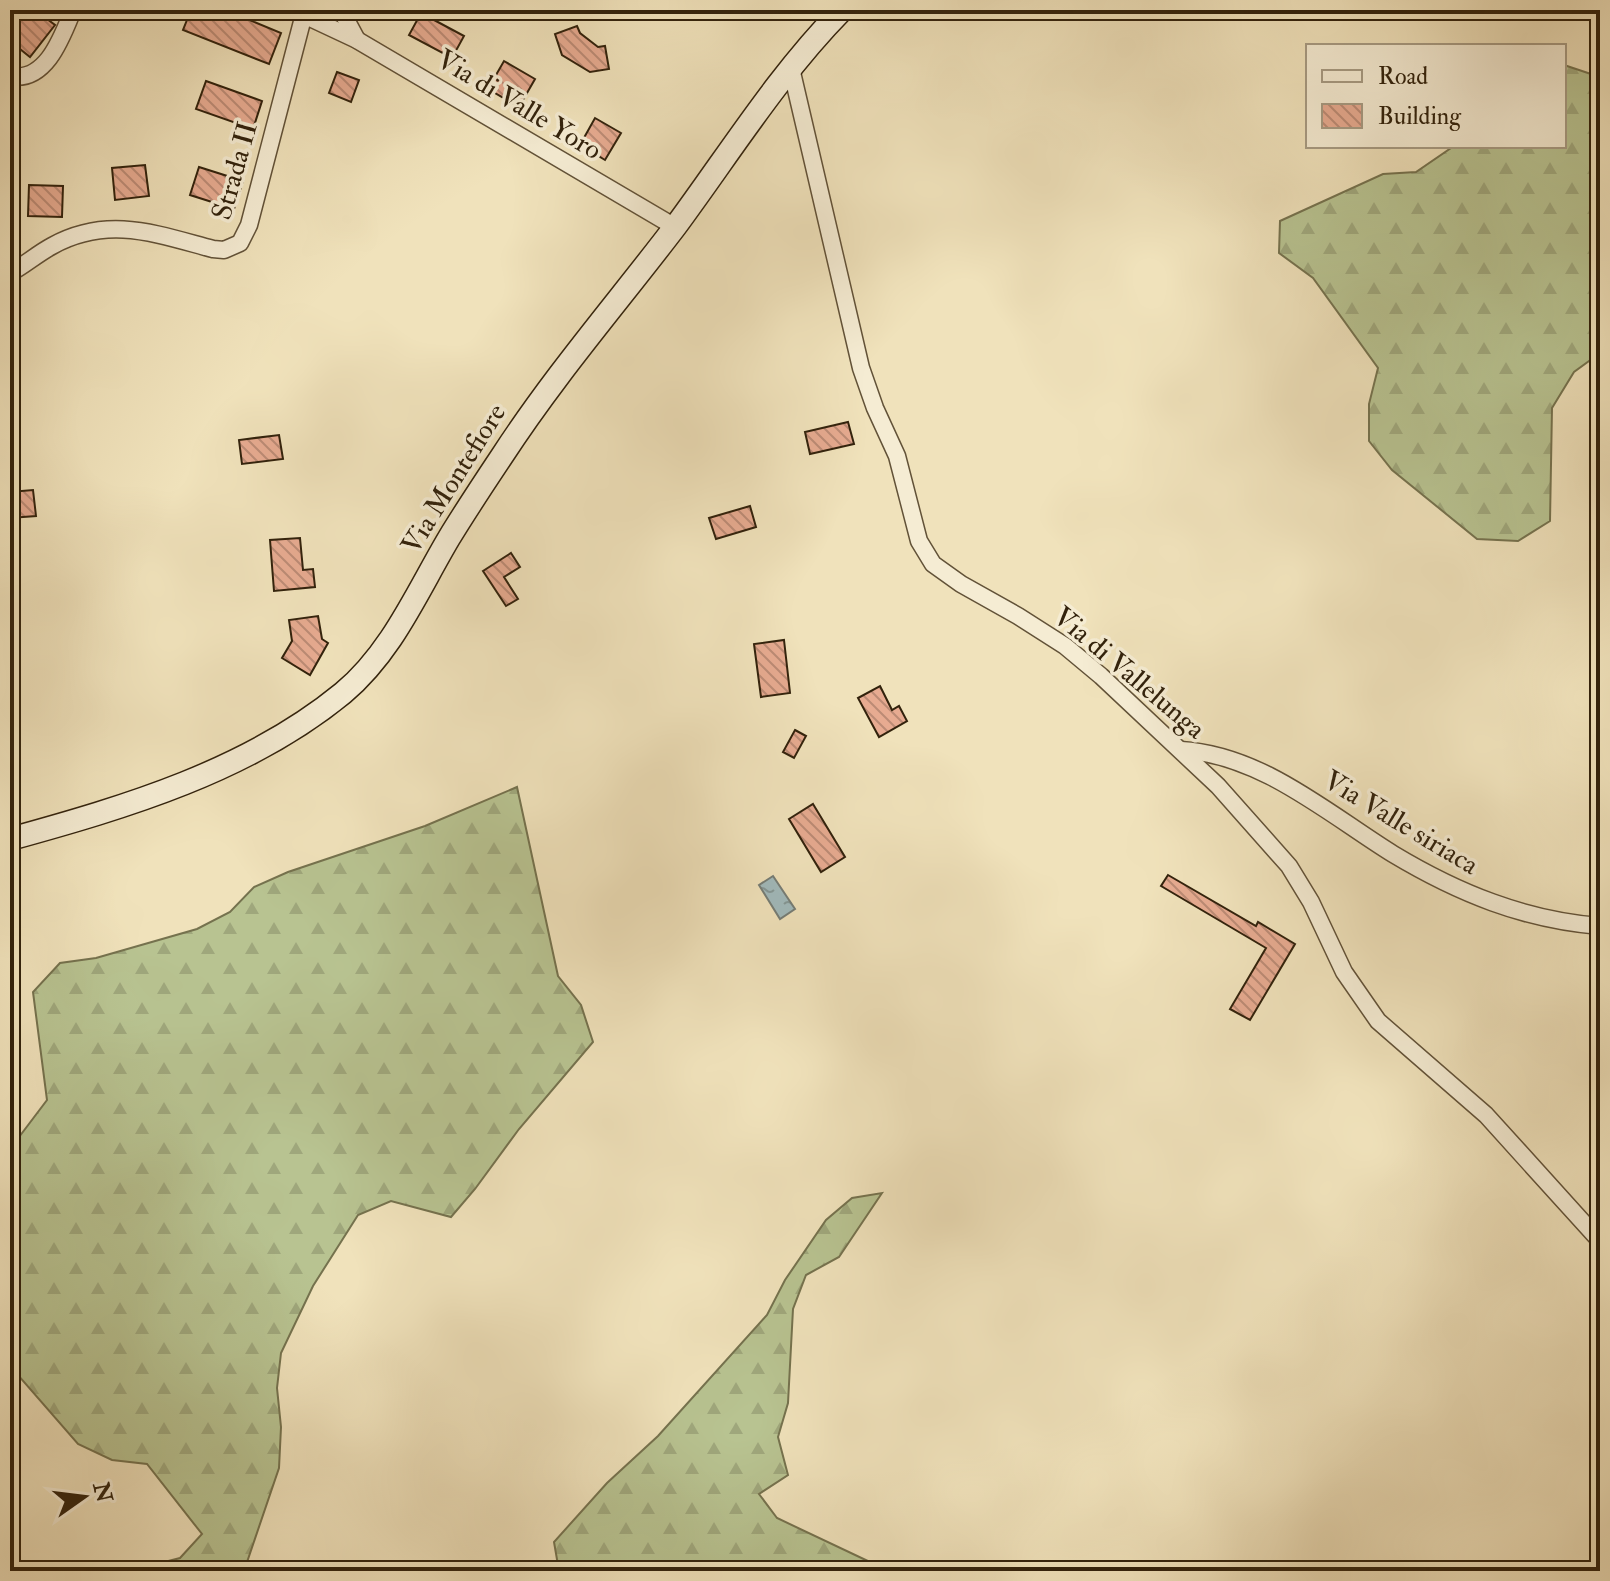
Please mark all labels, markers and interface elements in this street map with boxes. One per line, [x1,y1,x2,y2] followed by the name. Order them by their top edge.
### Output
[430,42,608,168] street label: Via di Valle Yoro
[1306,44,1566,148] legend
[1378,61,1428,92] text: Road
[1378,101,1462,132] text: Building
[204,118,266,224] street label: Strada II
[394,397,514,561] street label: Via Montefiore
[1046,599,1213,747] street label: Via di Vallelunga
[1317,763,1485,883] street label: Via Valle siriaca
[44,1457,124,1537] north arrow
[86,1478,118,1506] text: N

